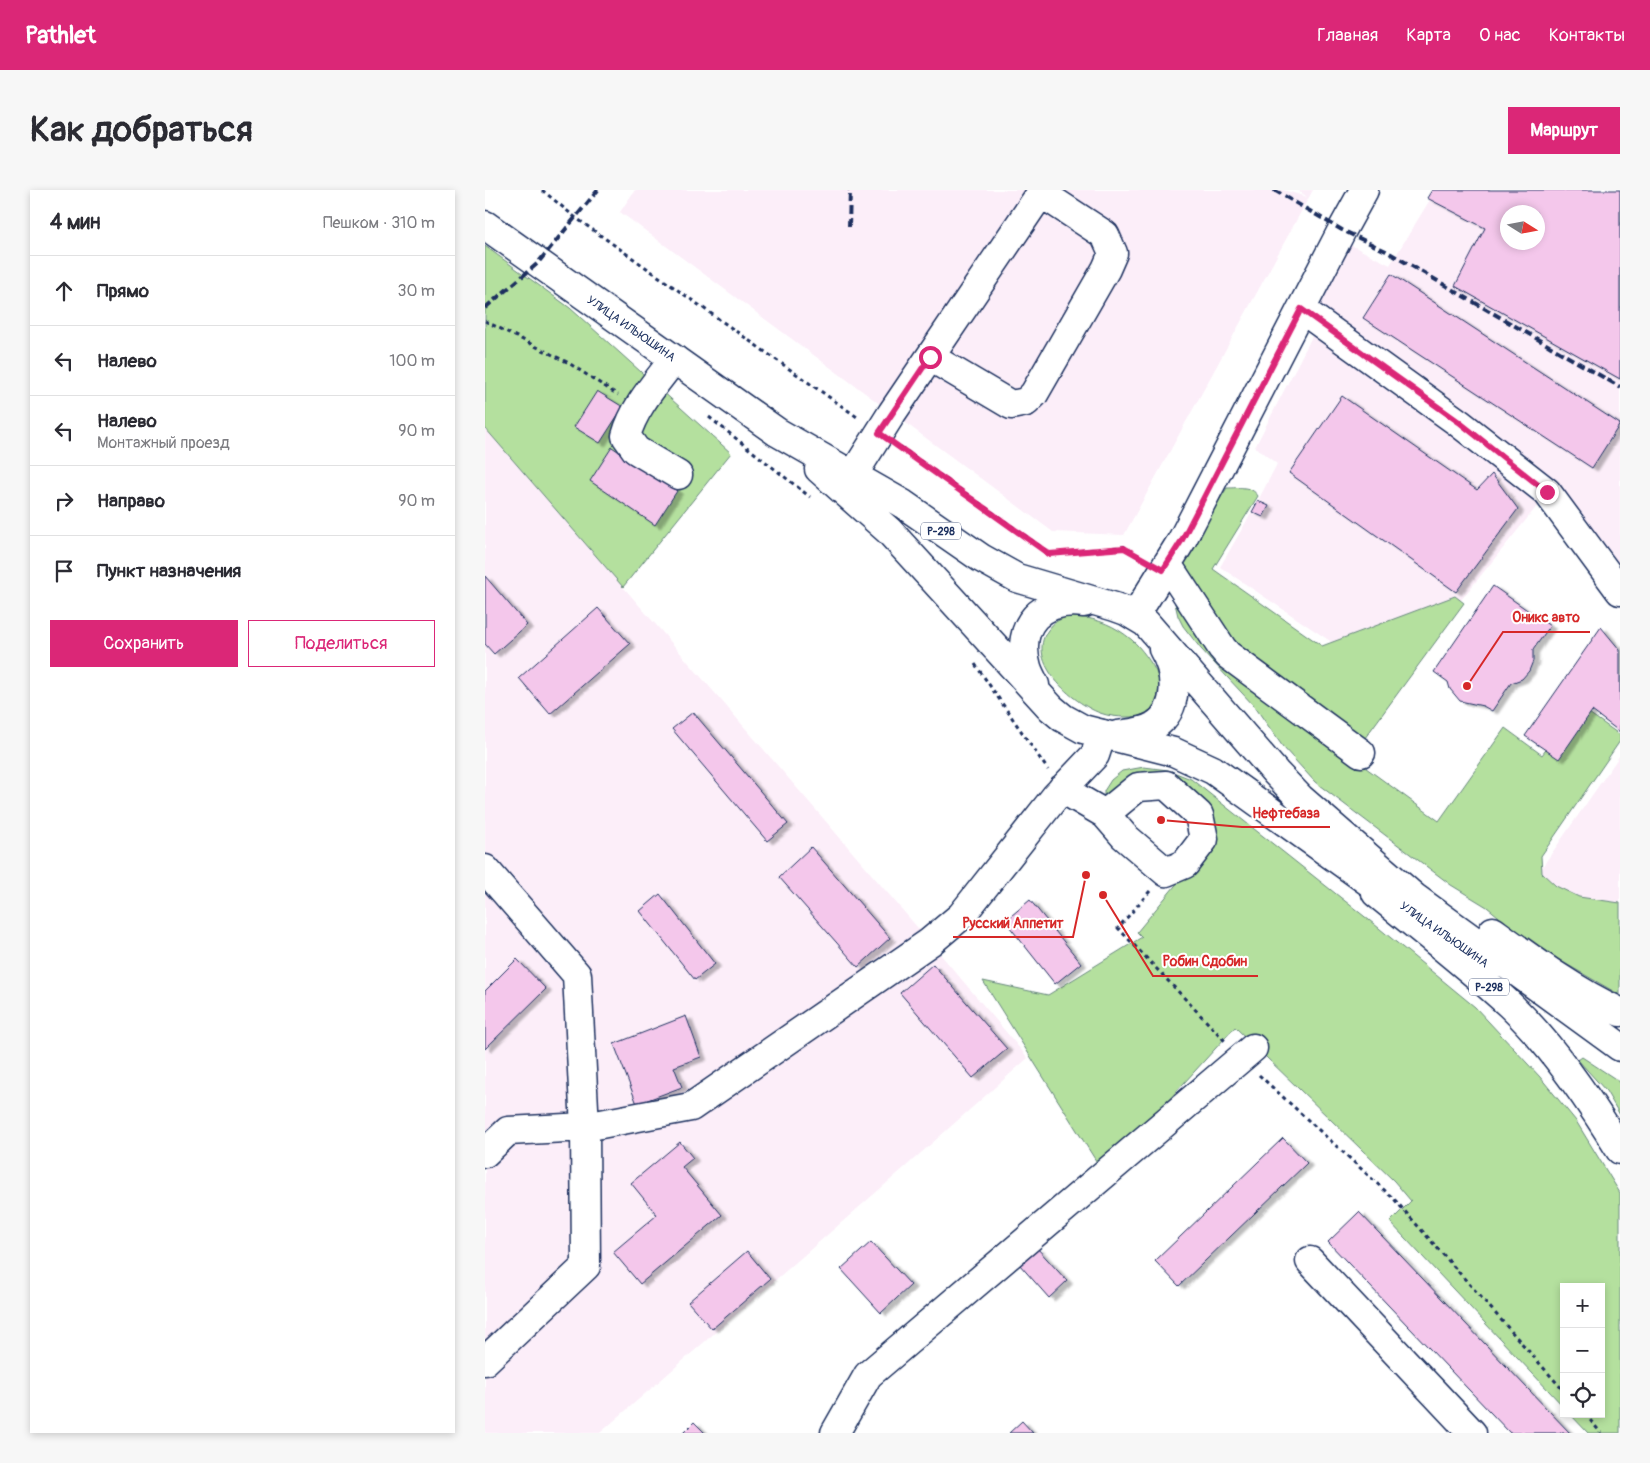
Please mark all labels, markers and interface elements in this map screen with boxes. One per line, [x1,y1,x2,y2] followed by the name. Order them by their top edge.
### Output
[25,21,96,50] text: Pathlet
[1317,24,1378,47] text: Главная
[1406,24,1451,47] text: Карта
[1479,24,1521,47] text: О нас
[1549,24,1625,47] text: Контакты
[1508,107,1620,154] button: Маршрут
[30,108,253,152] text: Как добраться
[1500,205,1545,250] north arrow
[50,209,100,236] text: 4 мин
[323,213,435,233] text: Пешком · 310 m
[50,277,78,305] icon: ahead
[97,279,149,303] text: Прямо
[397,281,435,301] text: 30 m
[584,293,678,365] street label: УЛИЦА ИЛЬЮШИНА
[919,346,942,369] route start
[50,347,78,375] icon: left
[97,349,157,373] text: Налево
[389,351,435,371] text: 100 m
[97,409,157,433] text: Налево
[50,417,78,445] icon: left
[398,421,435,441] text: 90 m
[97,433,230,453] text: Монтажный проезд
[1536,481,1559,504] route end
[50,487,78,515] icon: right
[97,489,165,513] text: Направо
[398,491,435,511] text: 90 m
[921,522,961,540] road number: Р-298
[50,557,78,585] icon: arrive
[97,559,241,583] text: Пункт назначения
[1503,603,1590,632] callout: Оникс авто
[1512,609,1580,626] text: Оникс авто
[50,620,238,667] button: Сохранить
[248,620,435,667] button: Поделиться
[1242,798,1330,827] callout: Нефтебаза
[1252,805,1320,822] text: Нефтебаза
[1397,899,1491,971] street label: УЛИЦА ИЛЬЮШИНА
[953,908,1073,937] callout: Русский Аппетит
[963,915,1064,932] text: Русский Аппетит
[1153,947,1258,976] callout: Робин Сдобин
[1163,953,1247,970] text: Робин Сдобин
[1469,979,1509,996] road number: Р-298
[1560,1283,1605,1418] map controls
[1560,1283,1605,1328] button: +
[1560,1328,1605,1373] button: −
[1560,1373,1605,1418] button: locate

